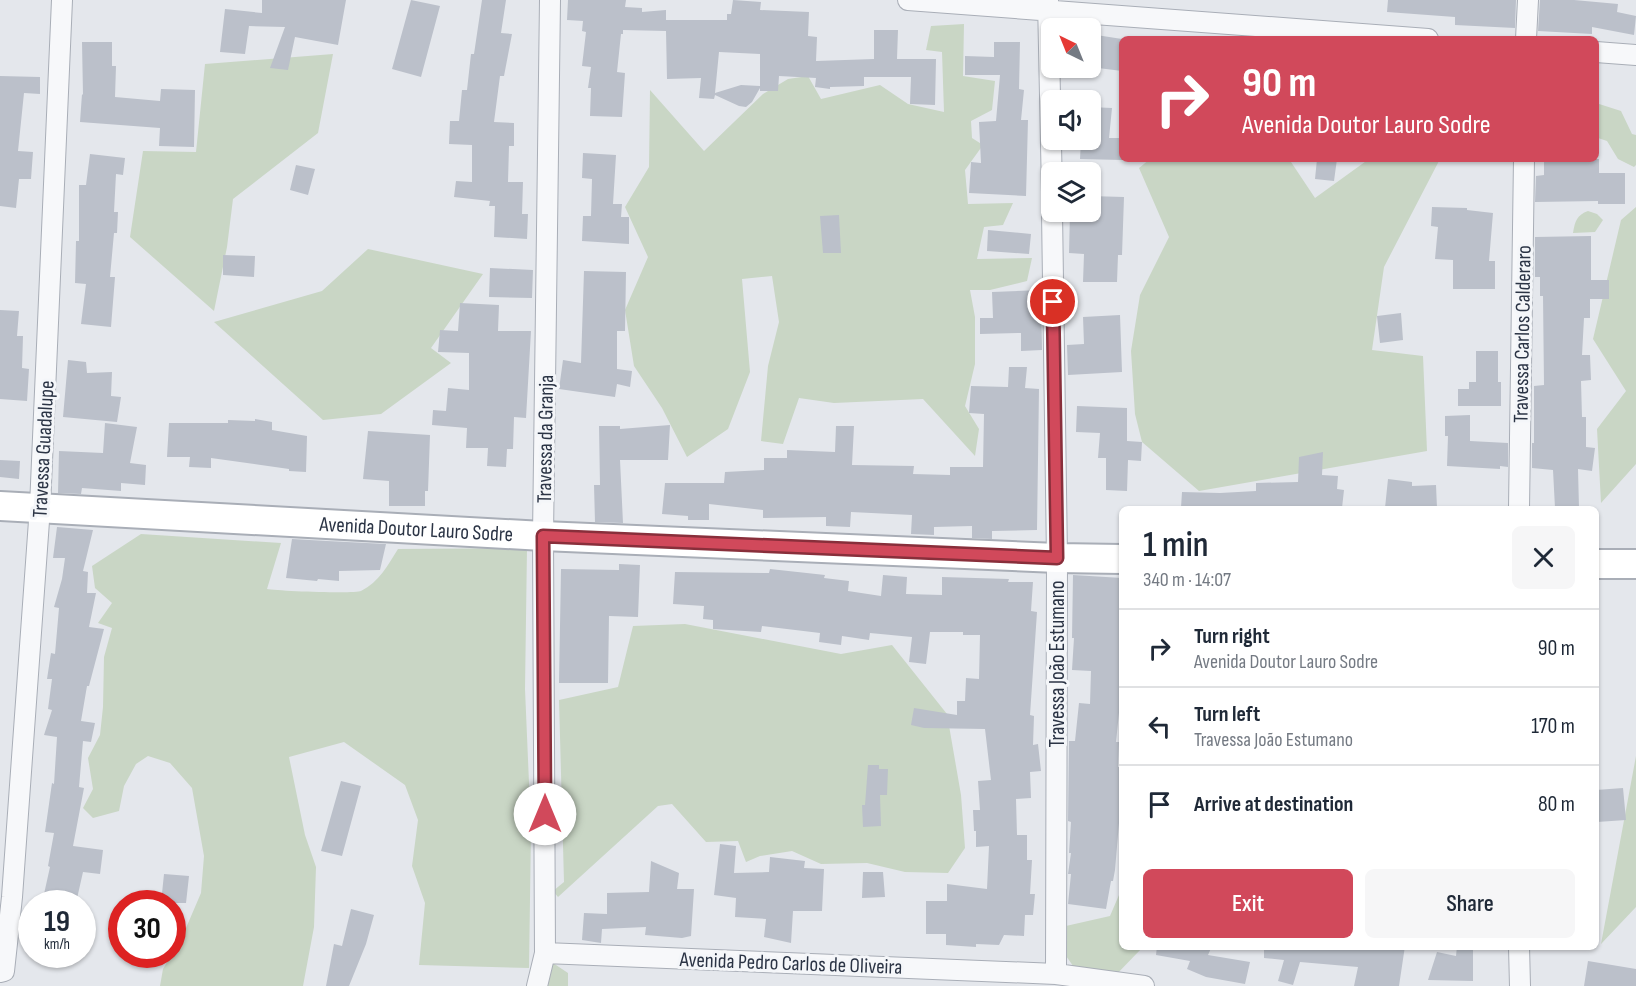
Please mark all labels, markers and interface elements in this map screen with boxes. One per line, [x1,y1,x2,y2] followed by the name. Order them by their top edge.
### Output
[1041,18,1101,78] north arrow
[1041,18,1101,222] map controls
[1242,58,1316,109] text: 90 m
[1143,60,1221,138] icon: right
[1041,90,1101,150] button: sound
[1242,109,1491,141] text: Avenida Doutor Lauro Sodre
[1041,162,1101,222] button: layers
[1508,245,1537,423] street label: Travessa Carlos Calderaro
[1027,276,1078,327] pin
[1036,285,1069,318] icon: arrive
[532,375,559,503] street label: Travessa da Granja
[27,380,60,518] street label: Travessa Guadalupe
[318,512,514,547] street label: Avenida Doutor Lauro Sodre
[1143,524,1208,567] text: 1 min
[1512,526,1575,589] button: close
[1143,568,1231,592] text: 340 m · 14:07
[1045,581,1070,747] street label: Travessa João Estumano
[1194,623,1270,650] text: Turn right
[1143,632,1176,665] icon: right
[1538,635,1575,662] text: 90 m
[1194,650,1378,674] text: Avenida Doutor Lauro Sodre
[1194,701,1260,728] text: Turn left
[1143,710,1176,743] icon: left
[1531,713,1575,740] text: 170 m
[1194,728,1353,752] text: Travessa João Estumano
[513,782,577,846] position arrow
[1143,788,1176,821] icon: arrive
[1194,791,1353,818] text: Arrive at destination
[1538,791,1575,818] text: 80 m
[1143,869,1353,938] button: Exit
[1365,869,1575,938] button: Share
[108,890,186,968] speed limit sign: 30
[44,904,70,940] text: 19
[44,935,70,954] text: km/h
[678,947,903,980] street label: Avenida Pedro Carlos de Oliveira

